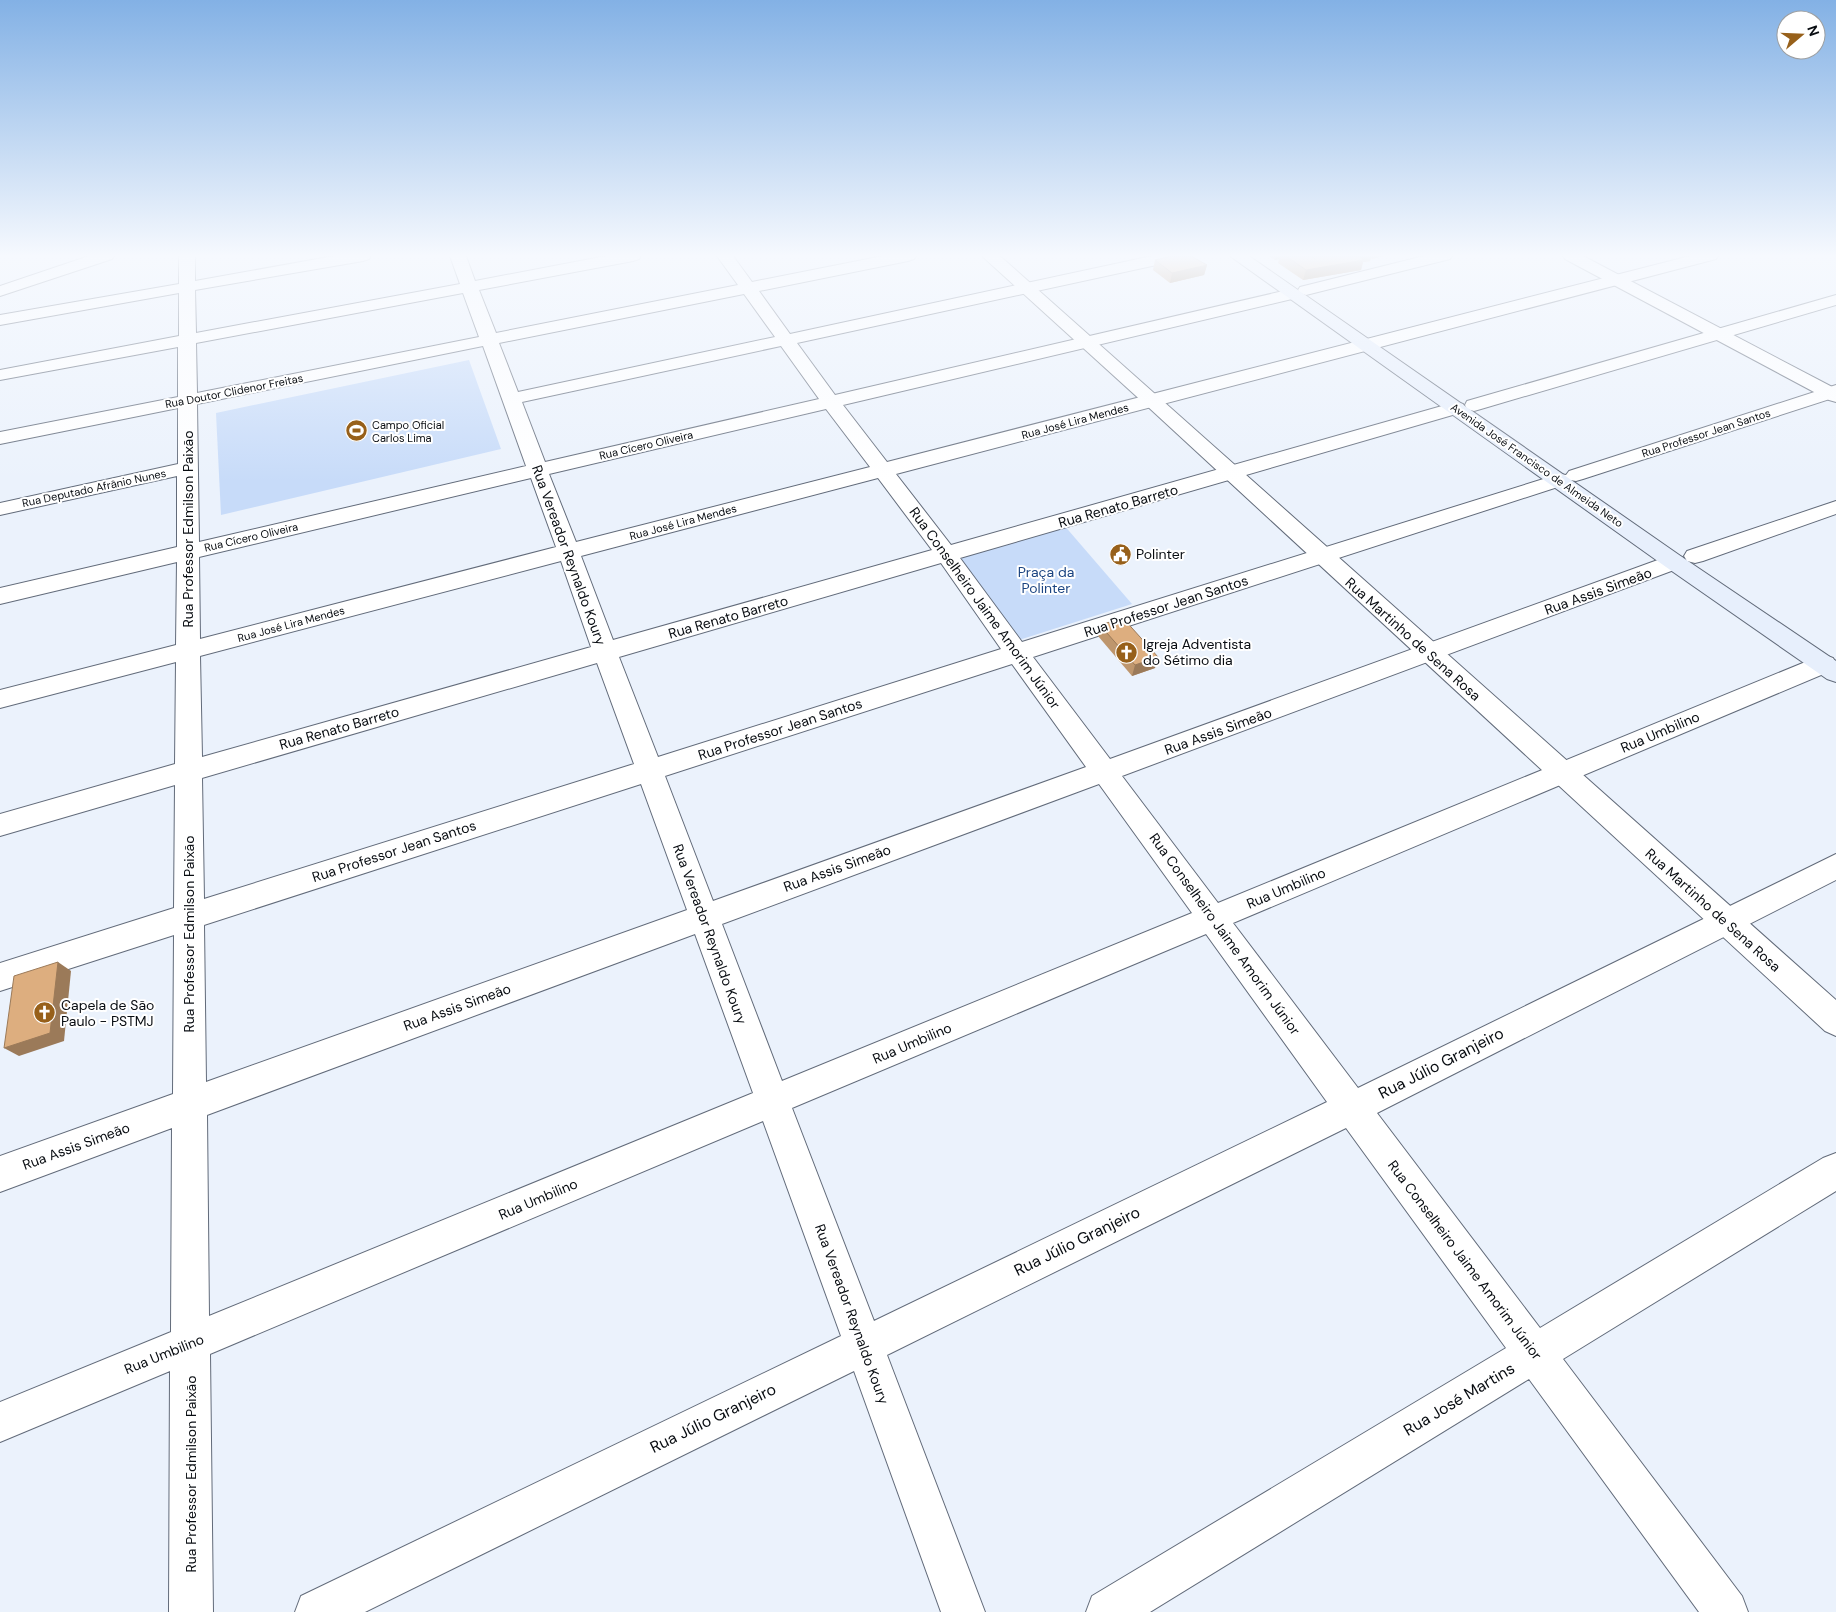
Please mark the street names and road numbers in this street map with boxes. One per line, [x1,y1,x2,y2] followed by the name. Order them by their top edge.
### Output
[164,371,304,411] street label: Rua Doutor Clidenor Freitas
[1020,400,1130,442] street label: Rua José Lira Mendes
[1448,400,1626,530] street label: Avenida José Francisco de Almeida Neto
[1640,406,1772,460] street label: Rua Professor Jean Santos
[598,427,694,463] street label: Rua Cícero Oliveira
[179,430,197,628] street label: Rua Professor Edmilson Paixão
[528,462,610,648] street label: Rua Vereador Reynaldo Koury
[21,466,167,510] street label: Rua Deputado Afrânio Nunes
[1056,480,1180,532] street label: Rua Renato Barreto
[628,501,738,543] street label: Rua José Lira Mendes
[906,503,1064,713] street label: Rua Conselheiro Jaime Amorim Júnior
[203,519,299,555] street label: Rua Cícero Oliveira
[1542,563,1654,619] street label: Rua Assis Simeão
[1082,571,1250,641] street label: Rua Professor Jean Santos
[1342,573,1484,705] street label: Rua Martinho de Sena Rosa
[666,591,790,643] street label: Rua Renato Barreto
[236,603,346,645] street label: Rua José Lira Mendes
[696,694,864,764] street label: Rua Professor Jean Santos
[277,702,401,754] street label: Rua Renato Barreto
[1162,703,1274,759] street label: Rua Assis Simeão
[1618,707,1702,757] street label: Rua Umbilino
[310,816,478,886] street label: Rua Professor Jean Santos
[1146,829,1304,1039] street label: Rua Conselheiro Jaime Amorim Júnior
[180,835,198,1033] street label: Rua Professor Edmilson Paixão
[781,840,893,896] street label: Rua Assis Simeão
[669,841,751,1027] street label: Rua Vereador Reynaldo Koury
[1642,844,1784,976] street label: Rua Martinho de Sena Rosa
[1244,863,1328,913] street label: Rua Umbilino
[401,979,513,1035] street label: Rua Assis Simeão
[870,1018,954,1068] street label: Rua Umbilino
[1375,1022,1507,1104] street label: Rua Júlio Granjeiro
[20,1118,132,1174] street label: Rua Assis Simeão
[1384,1157,1546,1363] street label: Rua Conselheiro Jaime Amorim Júnior
[496,1174,580,1224] street label: Rua Umbilino
[1010,1201,1144,1281] street label: Rua Júlio Granjeiro
[811,1221,893,1407] street label: Rua Vereador Reynaldo Koury
[122,1330,206,1378] street label: Rua Umbilino
[1400,1358,1518,1440] street label: Rua José Martins
[182,1375,200,1573] street label: Rua Professor Edmilson Paixão
[646,1378,780,1458] street label: Rua Júlio Granjeiro

